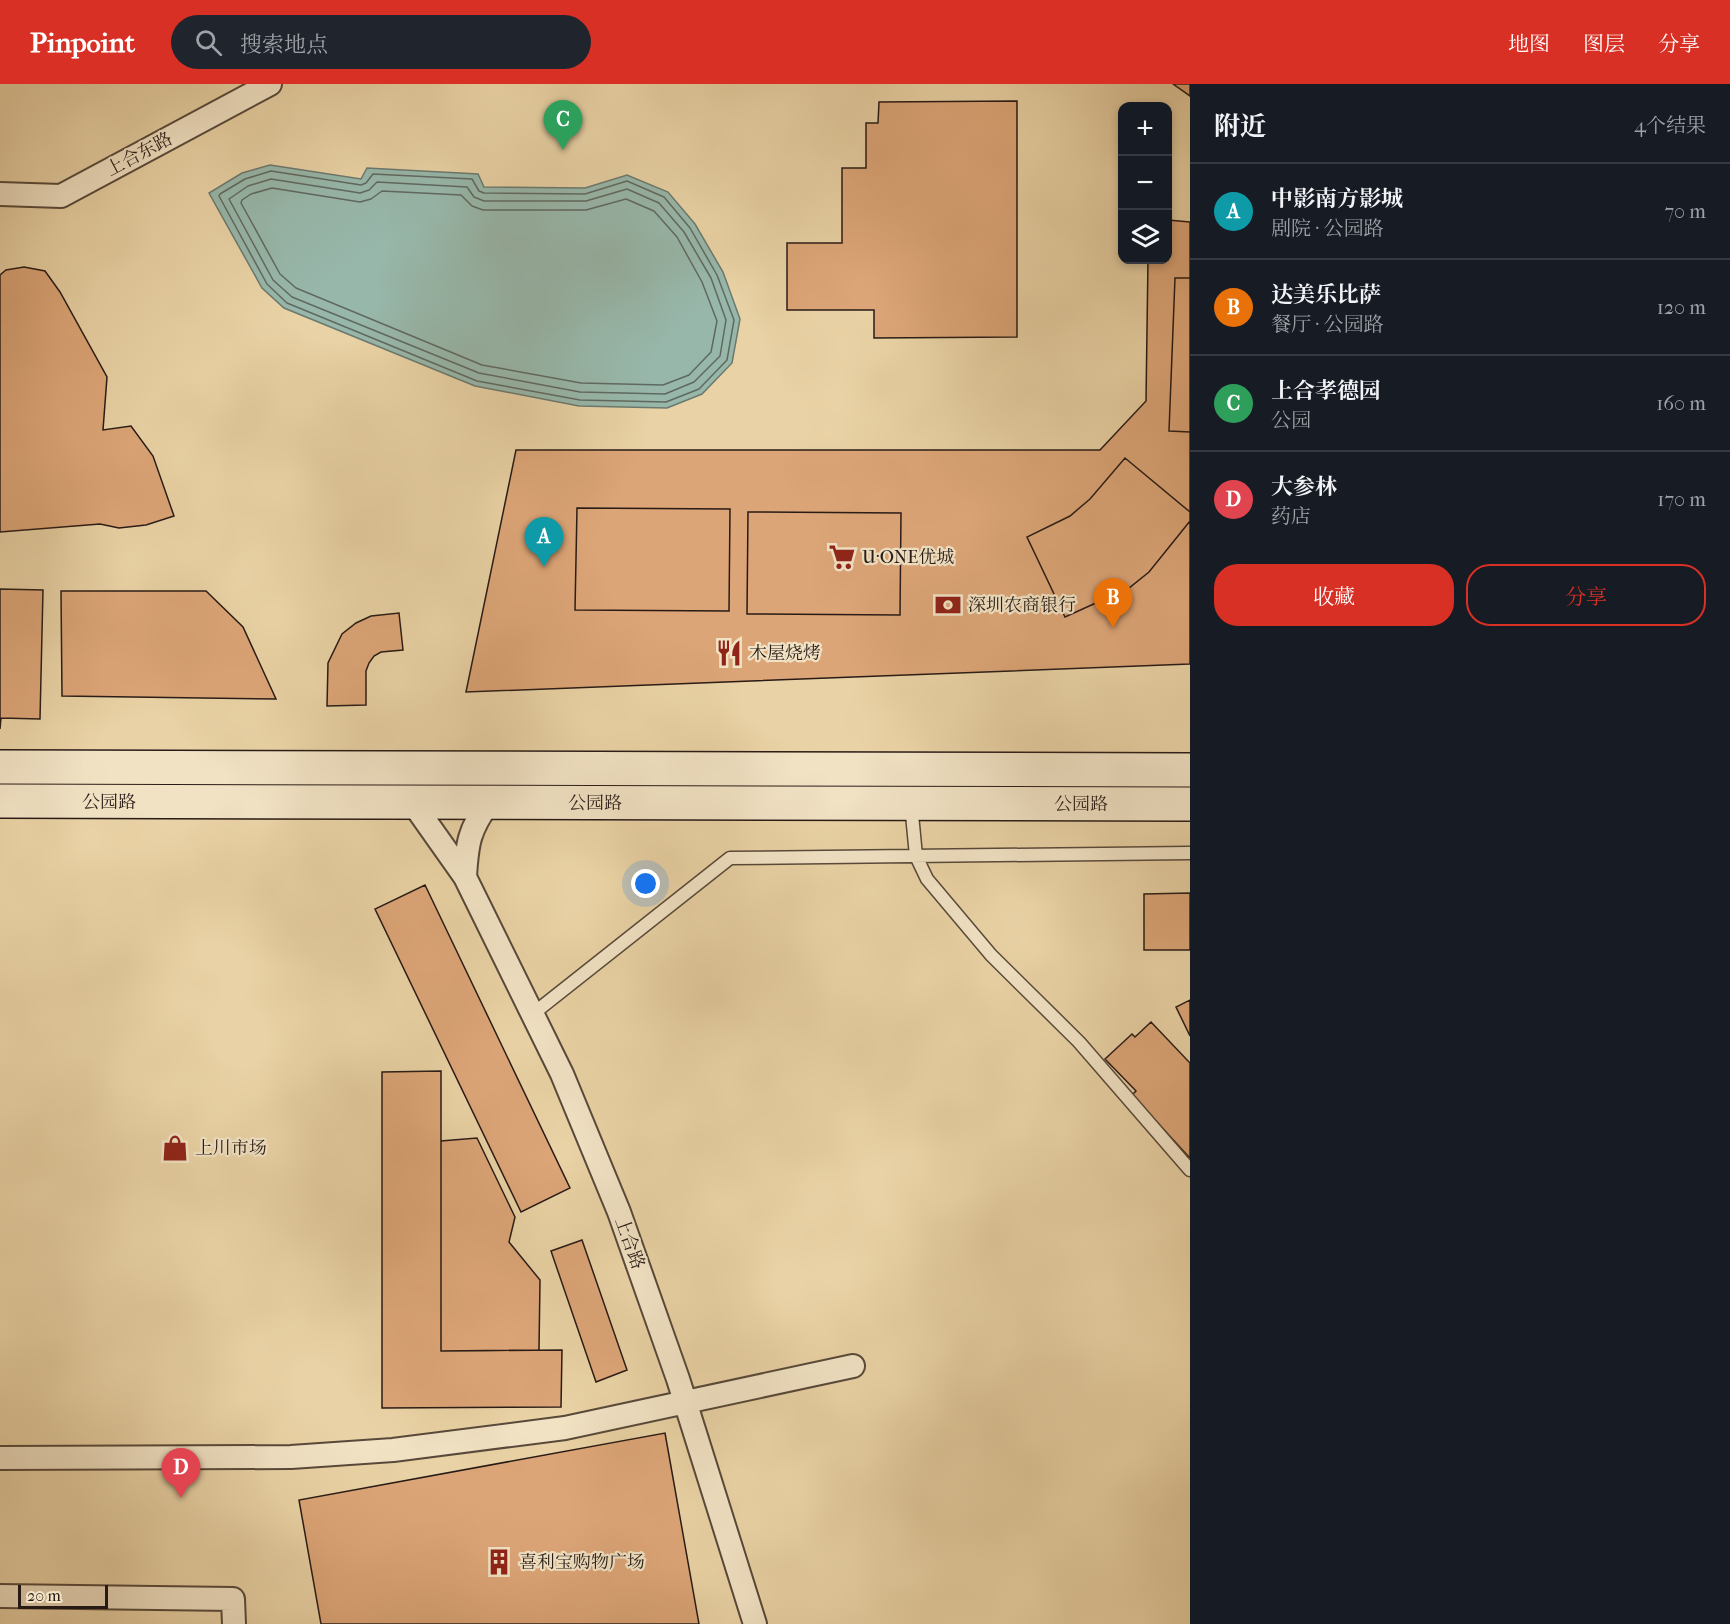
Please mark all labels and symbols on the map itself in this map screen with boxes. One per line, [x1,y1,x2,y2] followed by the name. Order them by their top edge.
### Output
[544,100,582,150] pin: C
[103,128,176,181] street label: 上合东路
[524,518,564,567] pin: A
[827,542,857,572] supermarket icon: U·ONE优城
[862,547,954,568] place label: U·ONE优城
[1094,578,1132,628] pin: B
[933,590,963,620] bank icon: 深圳农商银行
[968,595,1076,616] place label: 深圳农商银行
[714,638,744,668] restaurant icon: 木屋烧烤
[749,643,821,664] place label: 木屋烧烤
[82,792,136,813] street label: 公园路
[568,793,622,814] street label: 公园路
[1054,794,1108,815] street label: 公园路
[631,869,660,898] your location
[160,1133,190,1163] shop icon: 上川市场
[195,1138,267,1159] place label: 上川市场
[610,1214,649,1272] street label: 上合路
[162,1448,201,1498] pin: D
[484,1547,514,1577] building icon: 喜利宝购物广场
[519,1552,645,1573] place label: 喜利宝购物广场
[18,1582,108,1610] scale bar

